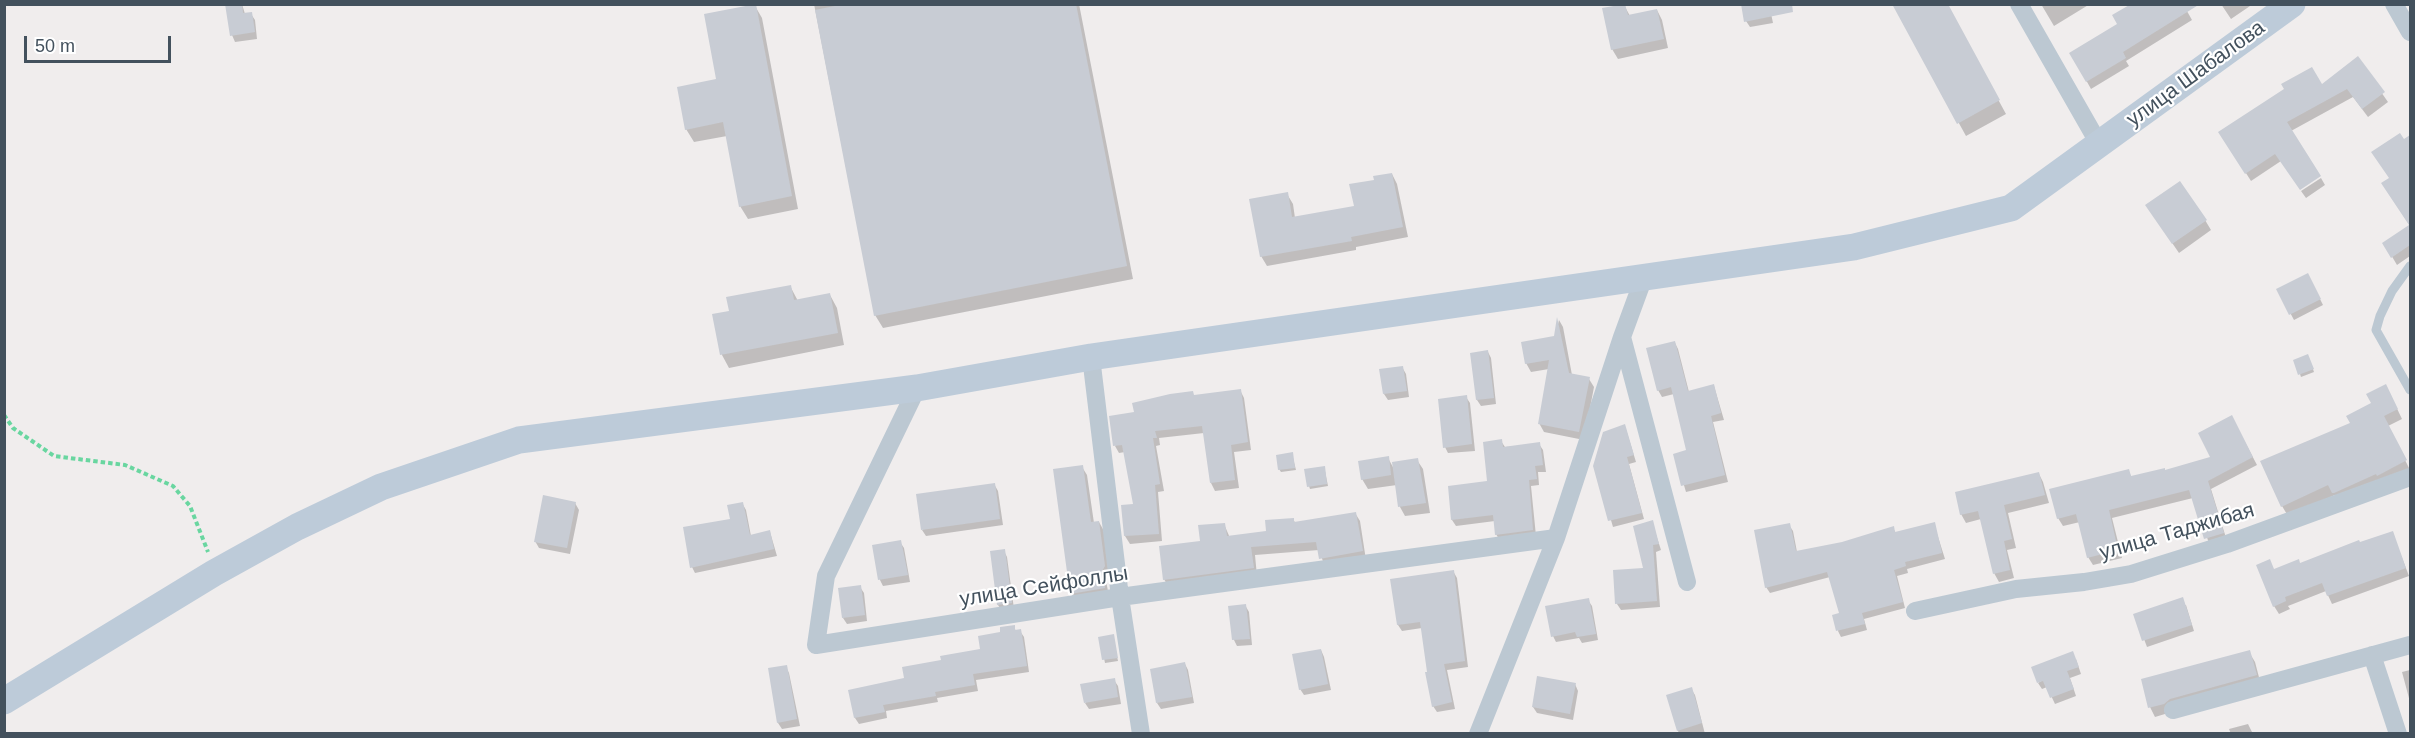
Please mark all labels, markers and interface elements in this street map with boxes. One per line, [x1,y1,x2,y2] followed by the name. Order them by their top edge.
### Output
[2122,15,2270,133] street label: улица Шабалова
[27,24,174,62] scale bar
[35,36,75,56] text: 50 m
[2097,498,2257,566] street label: улица Таджибая
[958,561,1130,613] street label: улица Сейфоллы

